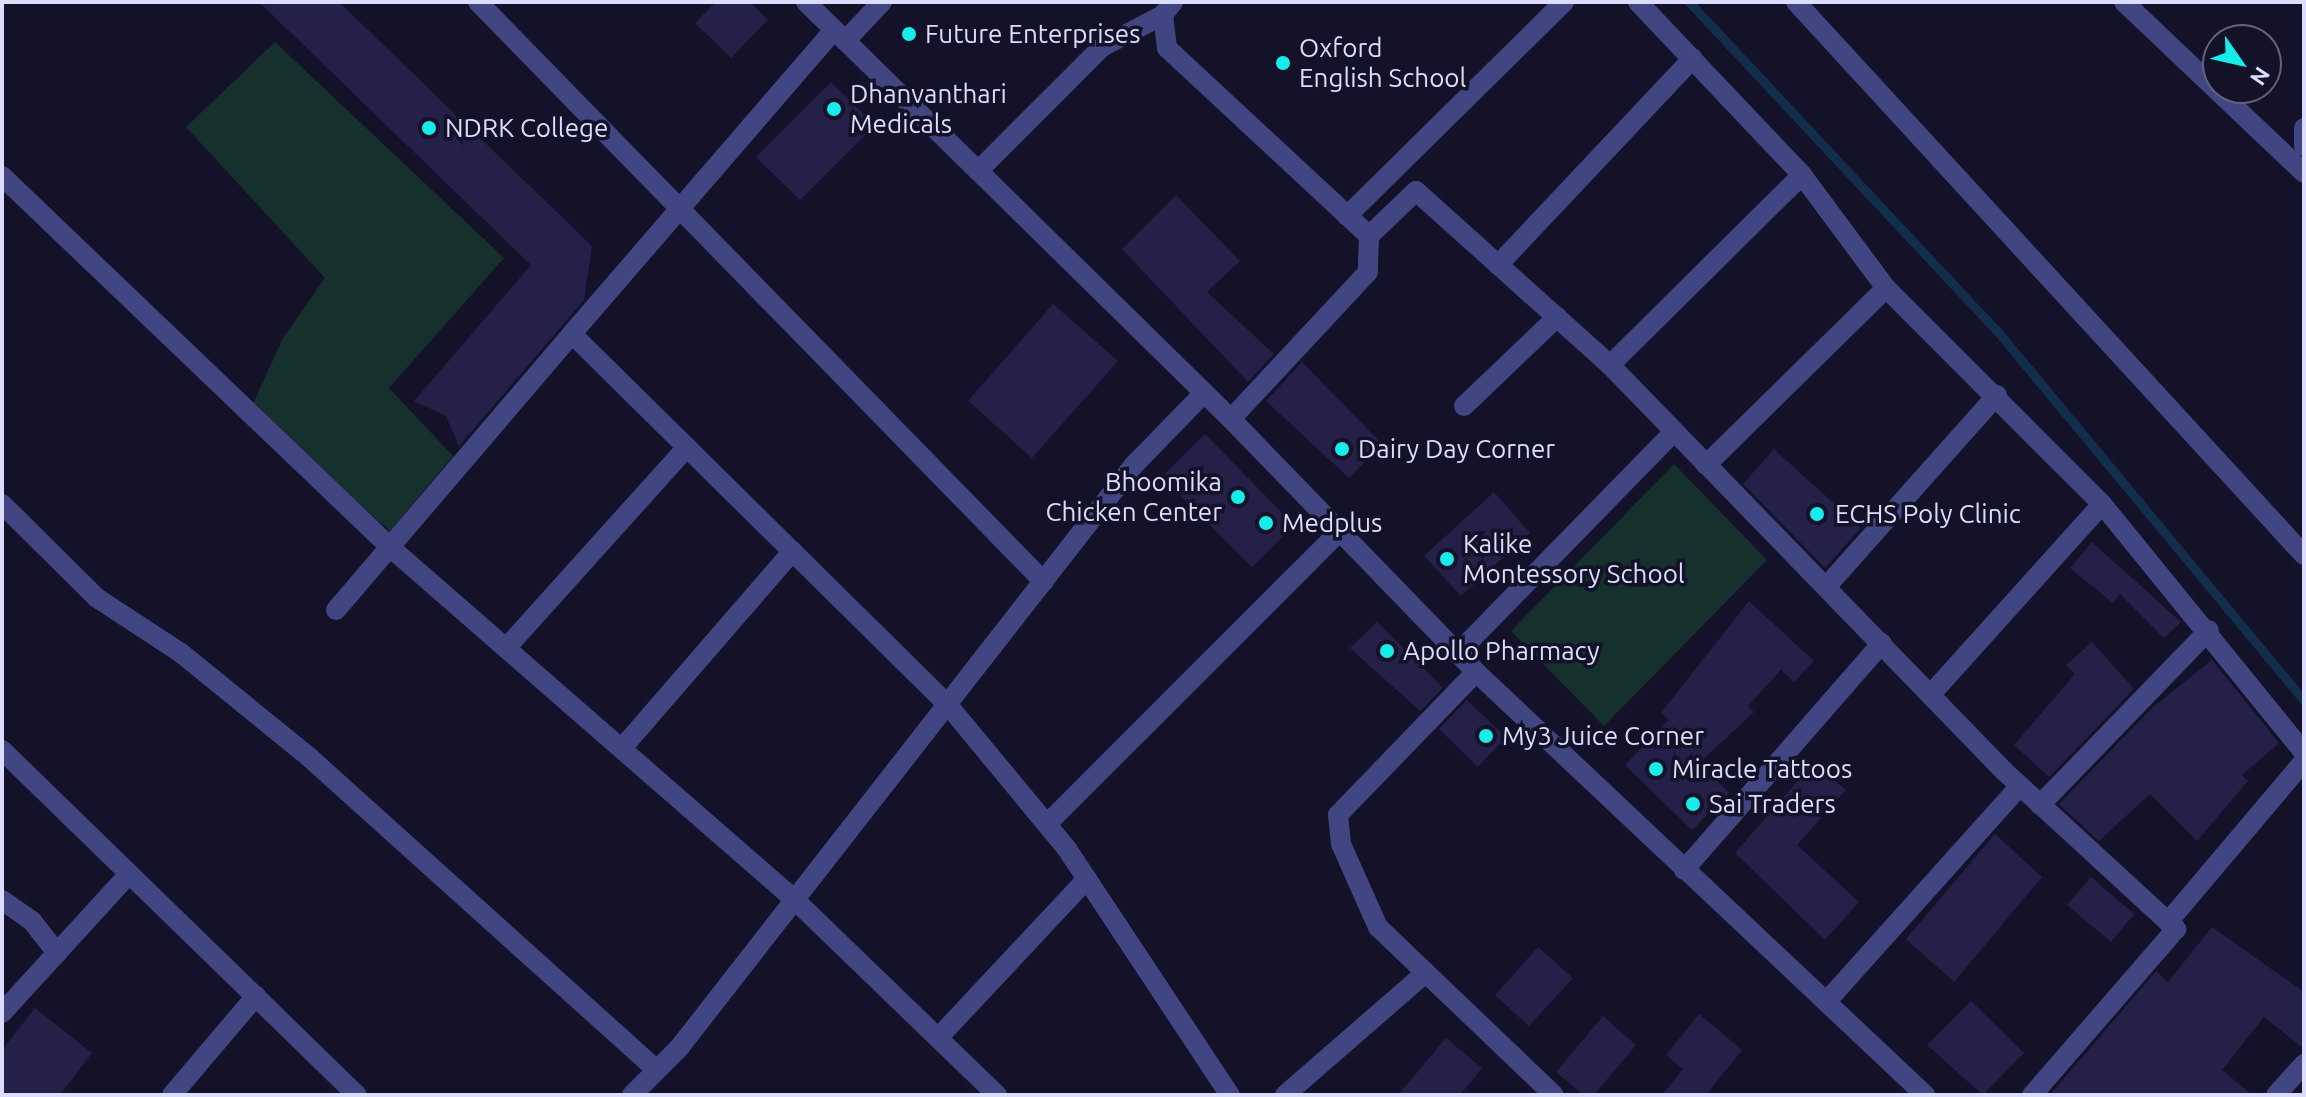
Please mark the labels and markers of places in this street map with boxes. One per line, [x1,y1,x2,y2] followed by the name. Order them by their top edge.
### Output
[925,18,1140,50] place label: Future Enterprises
[900,25,918,43] marker: Future Enterprises
[1299,32,1466,94] place label: Oxford English School
[1274,54,1292,72] marker: Oxford English School
[850,78,1007,140] place label: Dhanvanthari Medicals
[825,100,843,118] marker: Dhanvanthari Medicals
[445,112,608,144] place label: NDRK College
[420,119,438,137] marker: NDRK College
[1358,433,1555,465] place label: Dairy Day Corner
[1333,440,1351,458] marker: Dairy Day Corner
[1045,466,1222,528] place label: Bhoomika Chicken Center
[1229,488,1247,506] marker: Bhoomika Chicken Center
[1835,498,2021,530] place label: ECHS Poly Clinic
[1806,503,1828,525] marker: ECHS Poly Clinic
[1282,507,1382,539] place label: Medplus
[1257,514,1275,532] marker: Medplus
[1463,528,1685,590] place label: Kalike Montessory School
[1438,550,1456,568] marker: Kalike Montessory School
[1403,635,1599,667] place label: Apollo Pharmacy
[1378,642,1396,660] marker: Apollo Pharmacy
[1502,720,1704,752] place label: My3 Juice Corner
[1477,727,1495,745] marker: My3 Juice Corner
[1672,753,1852,785] place label: Miracle Tattoos
[1647,760,1665,778] marker: Miracle Tattoos
[1709,788,1836,820] place label: Sai Traders
[1684,795,1702,813] marker: Sai Traders

